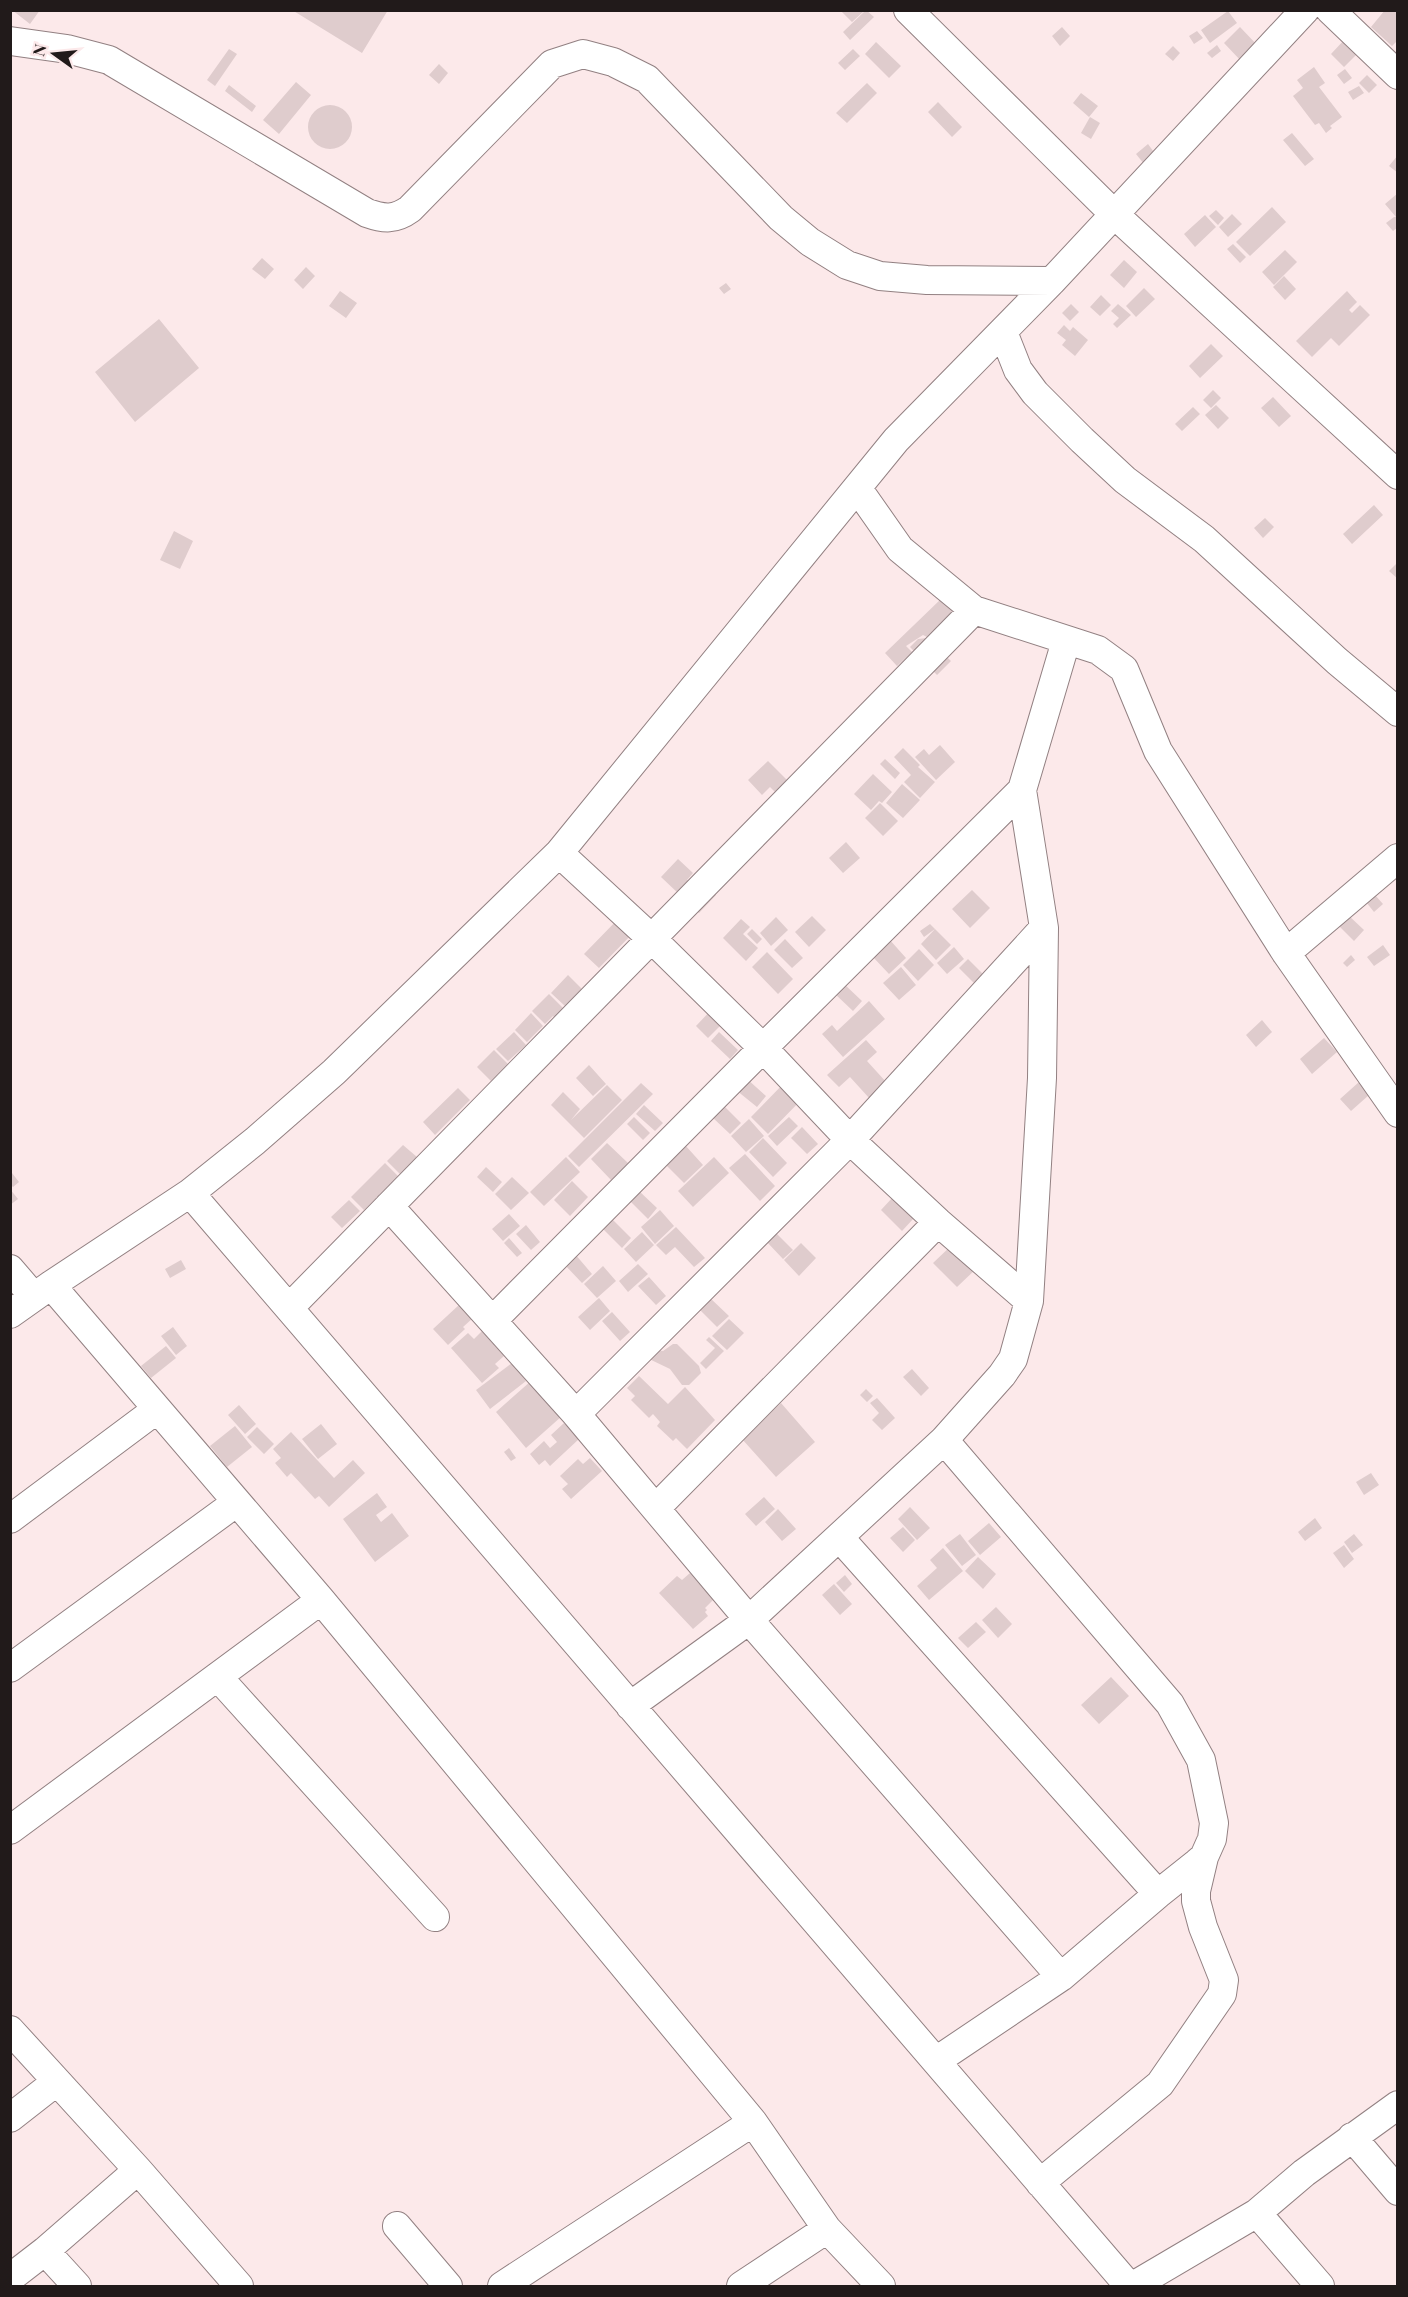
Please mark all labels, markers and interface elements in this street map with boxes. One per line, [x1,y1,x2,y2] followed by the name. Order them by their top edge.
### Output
[24,24,84,84] north arrow
[27,41,51,58] text: N

